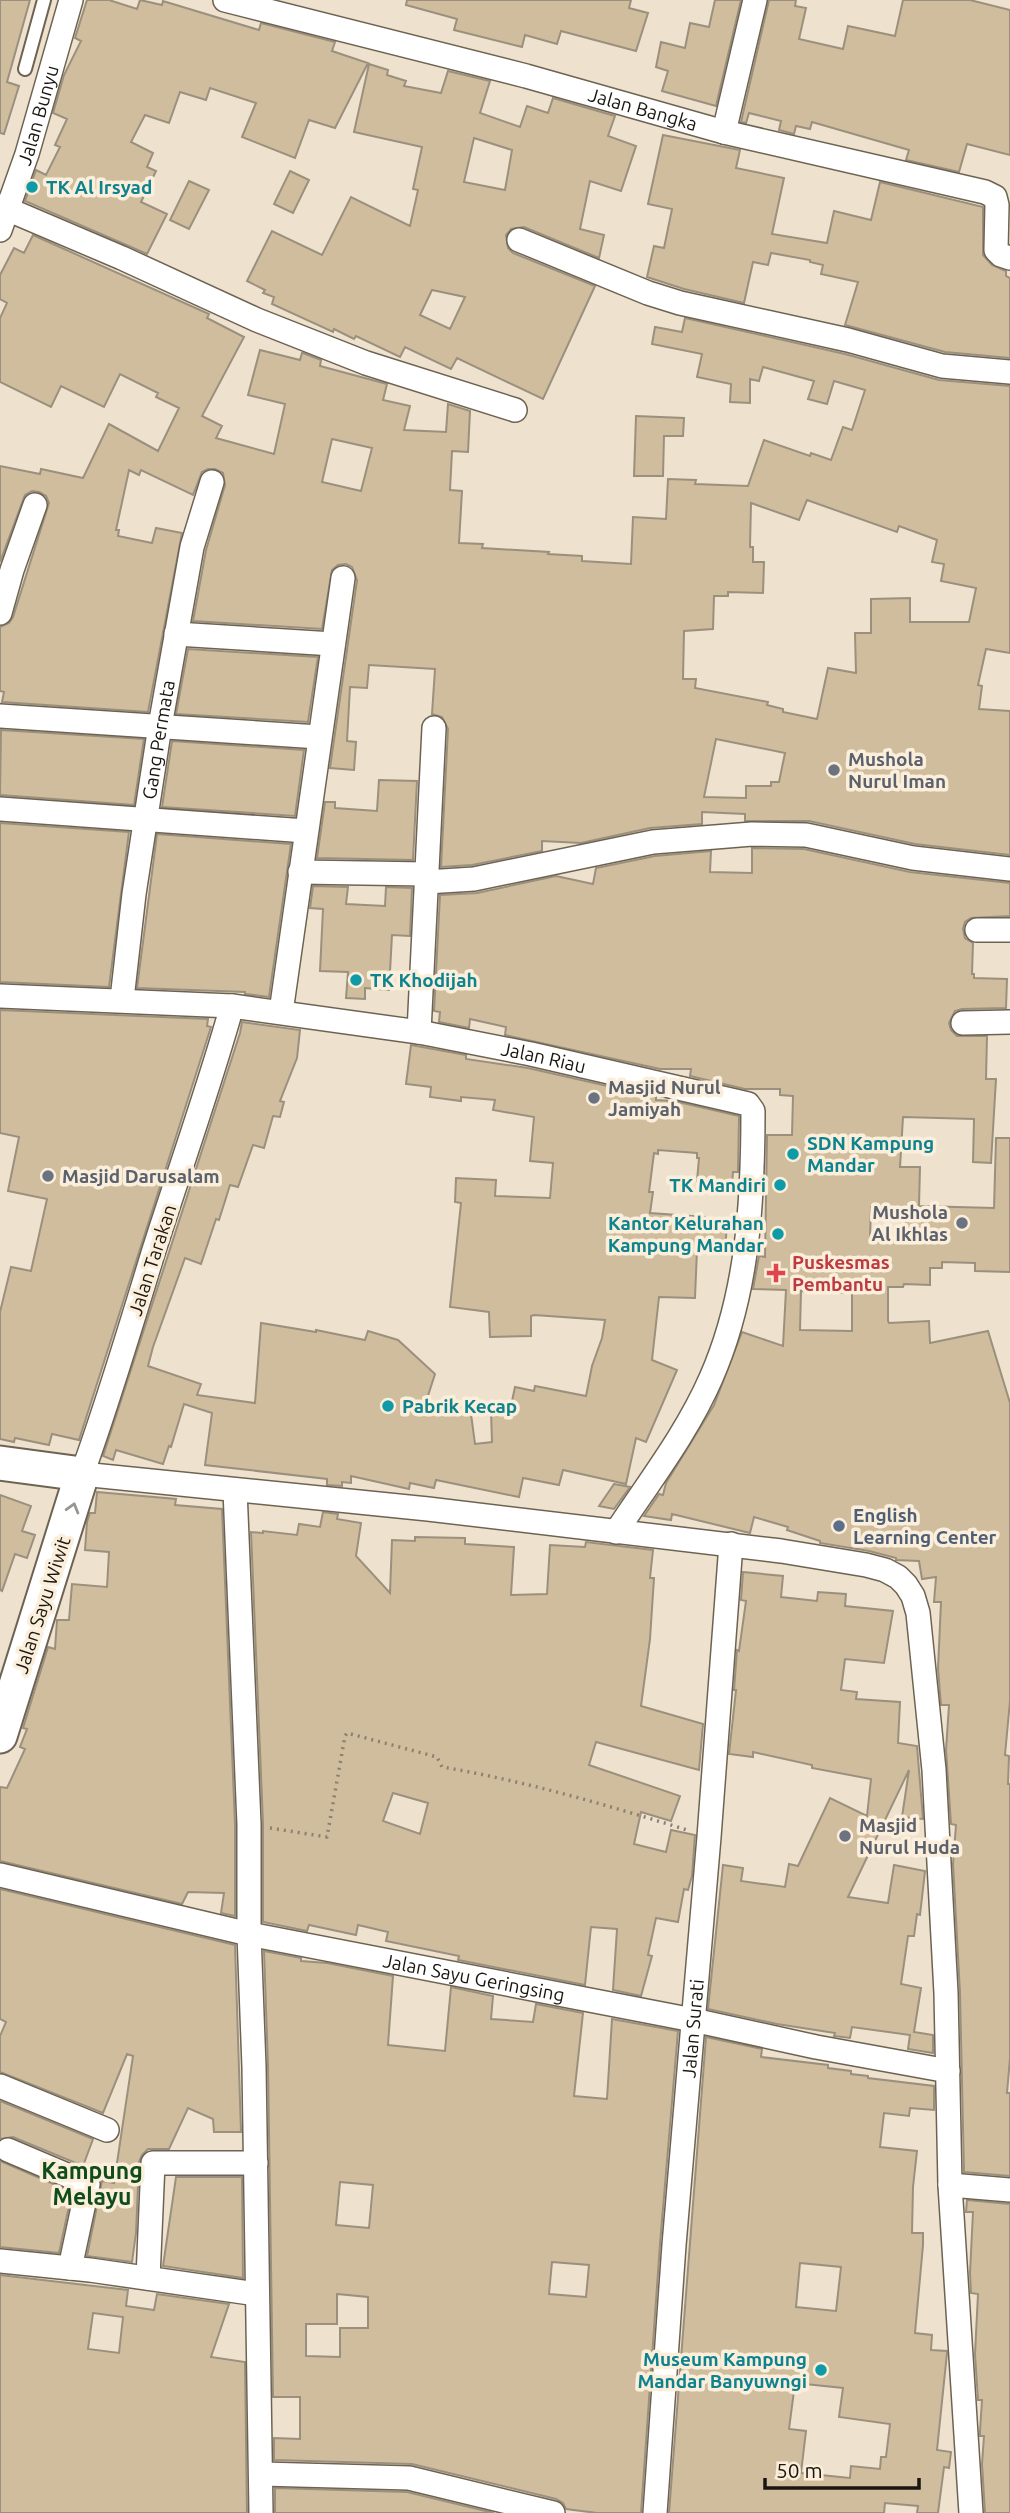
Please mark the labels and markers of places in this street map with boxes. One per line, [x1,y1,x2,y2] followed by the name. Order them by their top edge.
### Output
[46,176,152,198] place label: TK Al Irsyad
[24,179,40,195] marker: TK Al Irsyad
[848,748,946,792] place label: Mushola Nurul Iman
[826,762,842,778] marker: Mushola Nurul Iman
[370,969,478,991] place label: TK Khodijah
[348,972,364,988] marker: TK Khodijah
[608,1076,721,1120] place label: Masjid Nurul Jamiyah
[586,1090,602,1106] marker: Masjid Nurul Jamiyah
[807,1132,934,1176] place label: SDN Kampung Mandar
[785,1146,801,1162] marker: SDN Kampung Mandar
[62,1165,220,1187] place label: Masjid Darusalam
[40,1168,56,1184] marker: Masjid Darusalam
[669,1174,766,1196] place label: TK Mandiri
[772,1177,788,1193] marker: TK Mandiri
[872,1201,948,1245] place label: Mushola Al Ikhlas
[608,1212,764,1256] place label: Kantor Kelurahan Kampung Mandar
[954,1215,970,1231] marker: Mushola Al Ikhlas
[770,1226,786,1242] marker: Kantor Kelurahan Kampung Mandar
[792,1251,890,1295] place label: Puskesmas Pembantu
[766,1263,786,1283] marker: Puskesmas Pembantu
[402,1395,517,1417] place label: Pabrik Kecap
[380,1398,396,1414] marker: Pabrik Kecap
[853,1504,997,1548] place label: English Learning Center
[831,1518,847,1534] marker: English Learning Center
[859,1814,960,1858] place label: Masjid Nurul Huda
[837,1828,853,1844] marker: Masjid Nurul Huda
[637,2348,807,2392] place label: Museum Kampung Mandar Banyuwngi
[813,2362,829,2378] marker: Museum Kampung Mandar Banyuwngi

